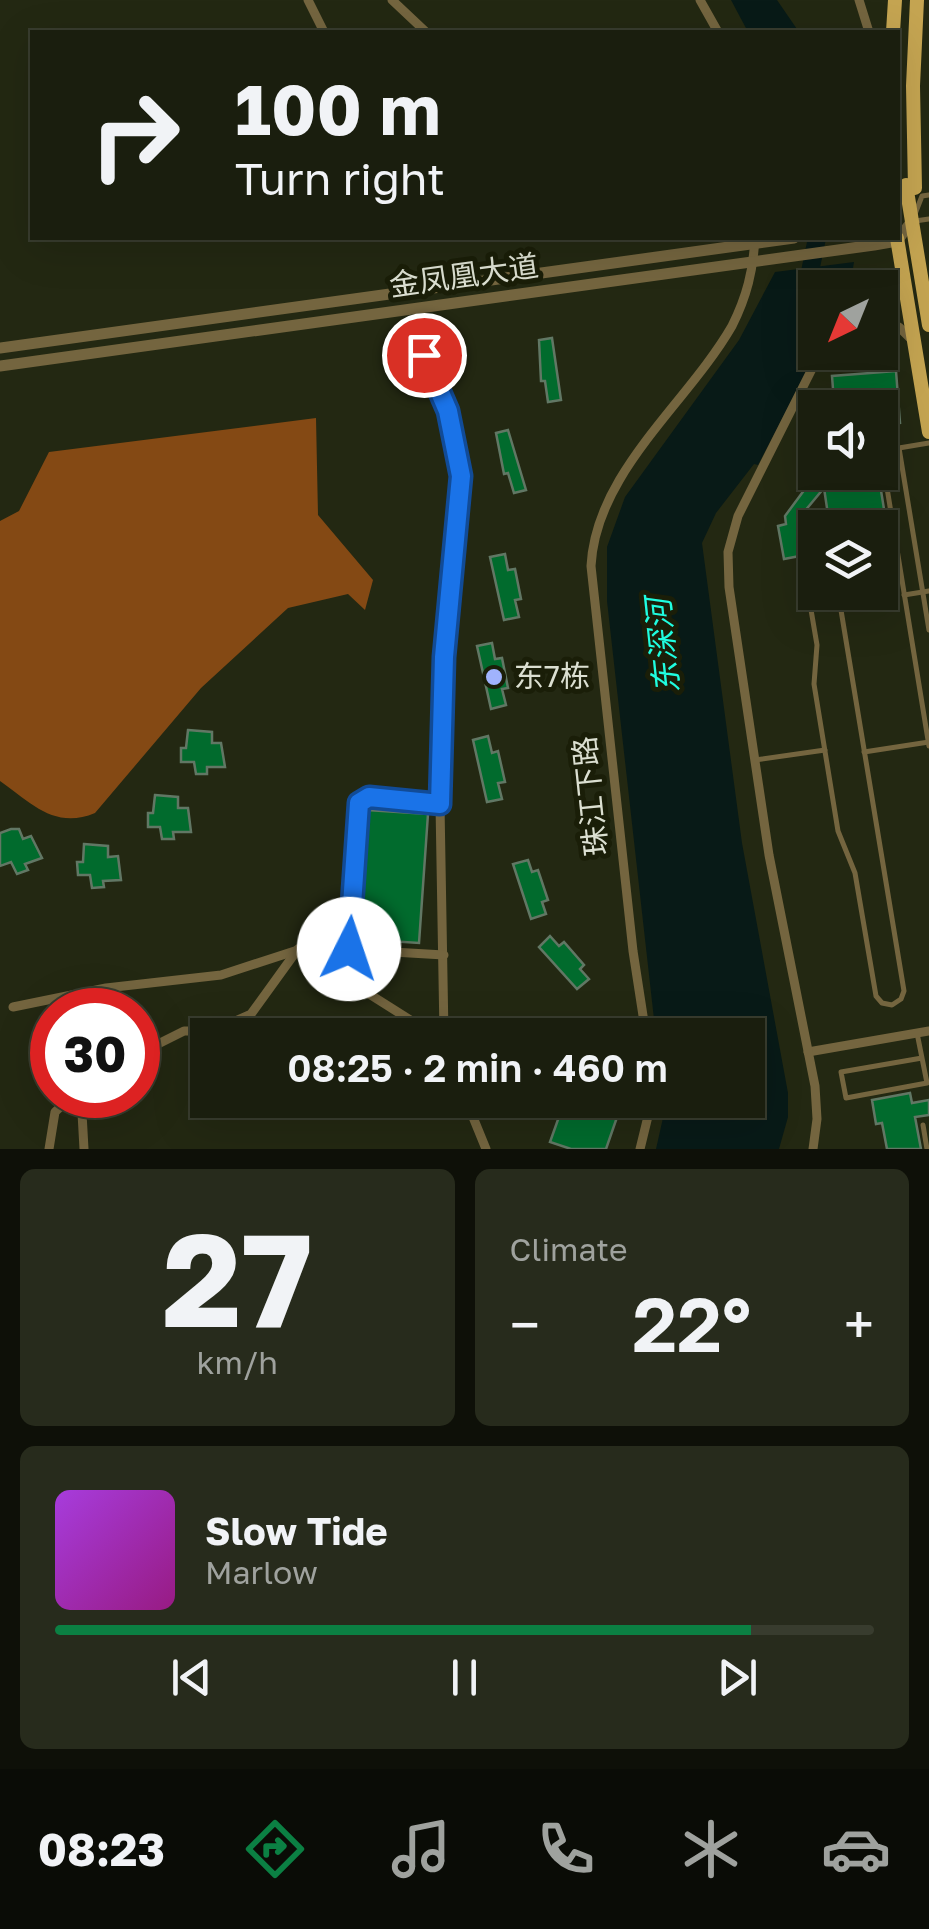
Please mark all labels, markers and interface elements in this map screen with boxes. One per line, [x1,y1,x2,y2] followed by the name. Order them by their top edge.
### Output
[235,66,441,150] text: 100 m
[70,70,200,200] icon: right
[235,151,445,205] text: Turn right
[387,247,541,303] street label: 金凤凰大道
[798,270,898,370] north arrow
[798,270,898,610] map controls
[382,313,467,398] pin
[397,328,452,383] icon: arrive
[798,390,898,490] button: sound
[798,510,898,610] button: layers
[637,590,686,696] water label: 东深河
[514,658,590,694] place label: 东7栋
[483,666,505,688] marker: 东7栋
[566,735,614,858] street label: 珠江下路
[297,897,401,1001] position arrow
[30,988,160,1118] speed limit sign: 30
[287,1045,668,1090] text: 08:25 · 2 min · 460 m
[162,1200,312,1356] text: 27
[510,1230,628,1268] text: Climate
[632,1278,751,1369] text: 22°
[510,1291,540,1357] text: −
[844,1291,874,1357] text: +
[197,1343,278,1381] text: km/h
[205,1508,388,1553] text: Slow Tide
[205,1553,318,1591] text: Marlow
[164,1650,219,1705] icon: previous
[437,1650,492,1705] icon: pause
[710,1650,765,1705] icon: next
[240,1814,310,1884] icon: directions
[386,1814,456,1884] icon: music
[531,1814,601,1884] icon: phone
[676,1814,746,1884] icon: climate
[821,1814,891,1884] icon: car
[38,1822,165,1876] text: 08:23

